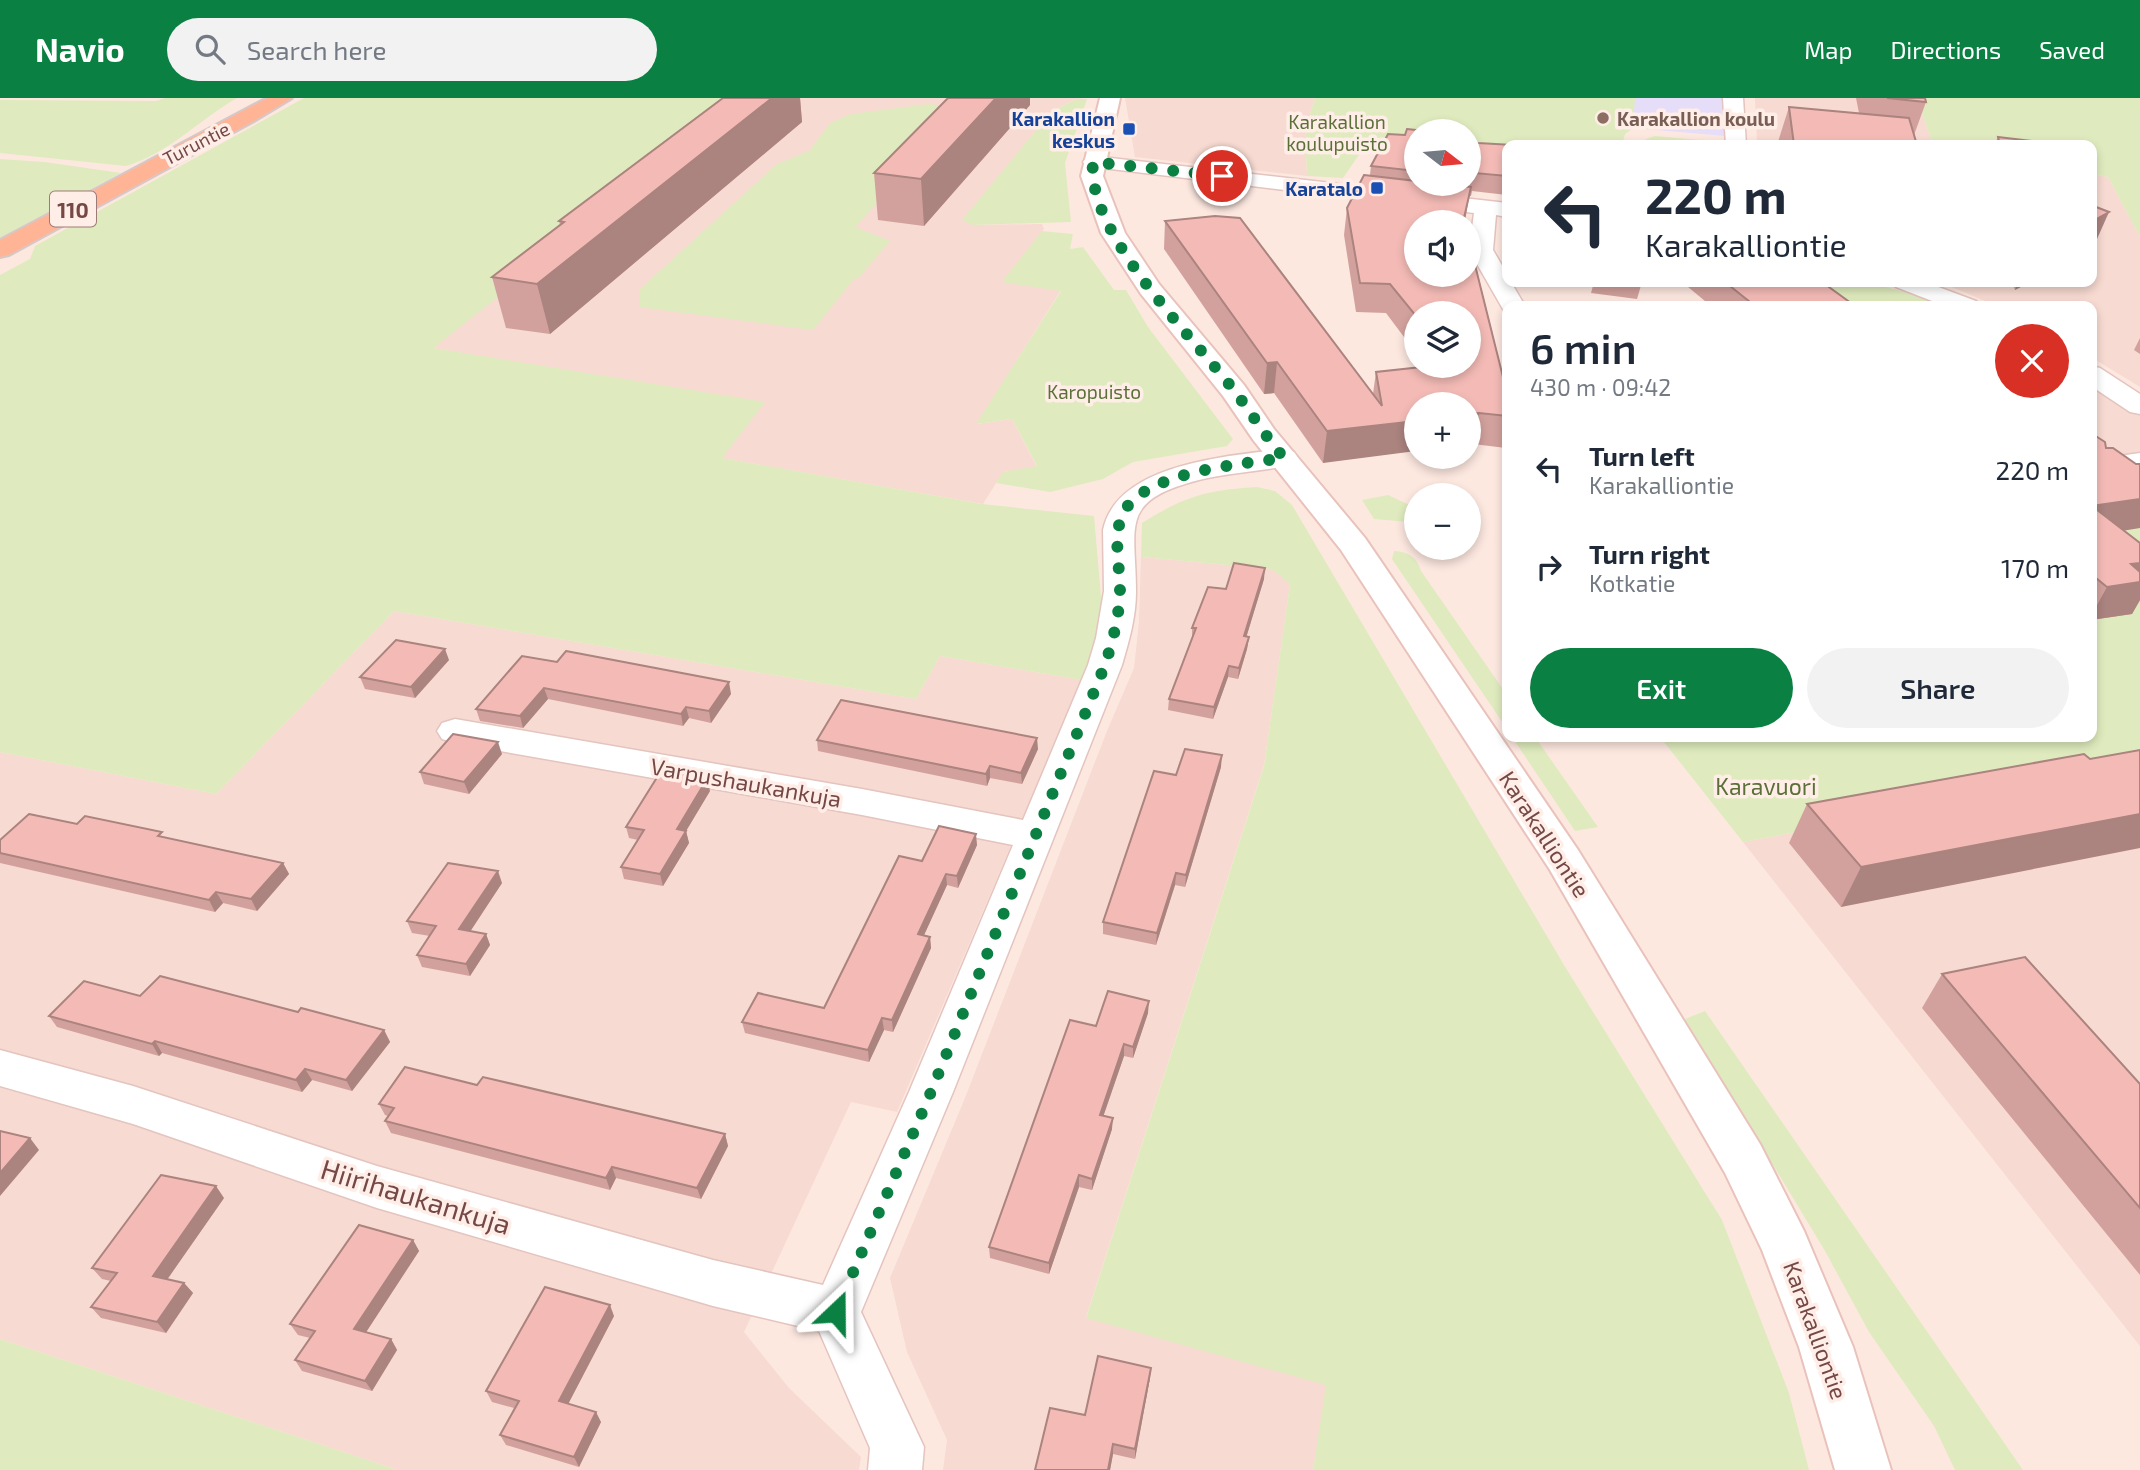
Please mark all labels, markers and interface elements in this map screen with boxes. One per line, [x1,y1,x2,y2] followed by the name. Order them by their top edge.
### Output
[167,18,657,81] search box
[35,29,125,69] text: Navio
[191,30,229,68] icon: search
[247,34,386,65] text: Search here
[1804,35,1852,64] text: Map
[1890,35,2001,64] text: Directions
[2039,35,2105,64] text: Saved
[1011,107,1115,152] place label: Karakallion keskus
[1617,107,1775,130] place label: Karakallion koulu
[1286,110,1388,155] park label: Karakallion koulupuisto
[1595,110,1611,126] marker: Karakallion koulu
[159,116,233,170] street label: Turuntie
[1404,119,1480,196] north arrow
[1404,119,1481,560] map controls
[1121,121,1137,137] marker: Karakallion keskus
[1192,146,1252,206] pin
[1203,157,1241,195] icon: arrive
[1645,165,1787,224] text: 220 m
[1530,168,1621,259] icon: left
[1285,177,1363,200] place label: Karatalo
[1369,180,1385,196] marker: Karatalo
[50,192,96,226] road number: 110
[1404,210,1481,287] button: sound
[1645,225,1847,263] text: Karakalliontie
[1404,301,1481,378] button: layers
[1530,322,1637,372] text: 6 min
[1995,324,2069,398] button: close
[1530,373,1671,401] text: 430 m · 09:42
[1047,380,1141,403] park label: Karopuisto
[1404,392,1481,469] button: +
[1589,440,1695,471] text: Turn left
[1530,450,1568,488] icon: left
[1996,454,2069,485] text: 220 m
[1589,471,1734,499] text: Karakalliontie
[1404,483,1481,560] button: −
[1589,538,1710,569] text: Turn right
[1530,548,1568,586] icon: right
[2001,552,2069,583] text: 170 m
[1589,569,1675,597] text: Kotkatie
[1530,648,1793,728] button: Exit
[1807,648,2069,728] button: Share
[648,751,844,813] street label: Varpushaukankuja
[1494,766,1596,902] street label: Karakalliontie
[1715,772,1817,800] park label: Karavuori
[317,1151,515,1241] street label: Hiirihaukankuja
[1778,1257,1854,1403] street label: Karakalliontie
[799,1275,873,1349] position arrow

